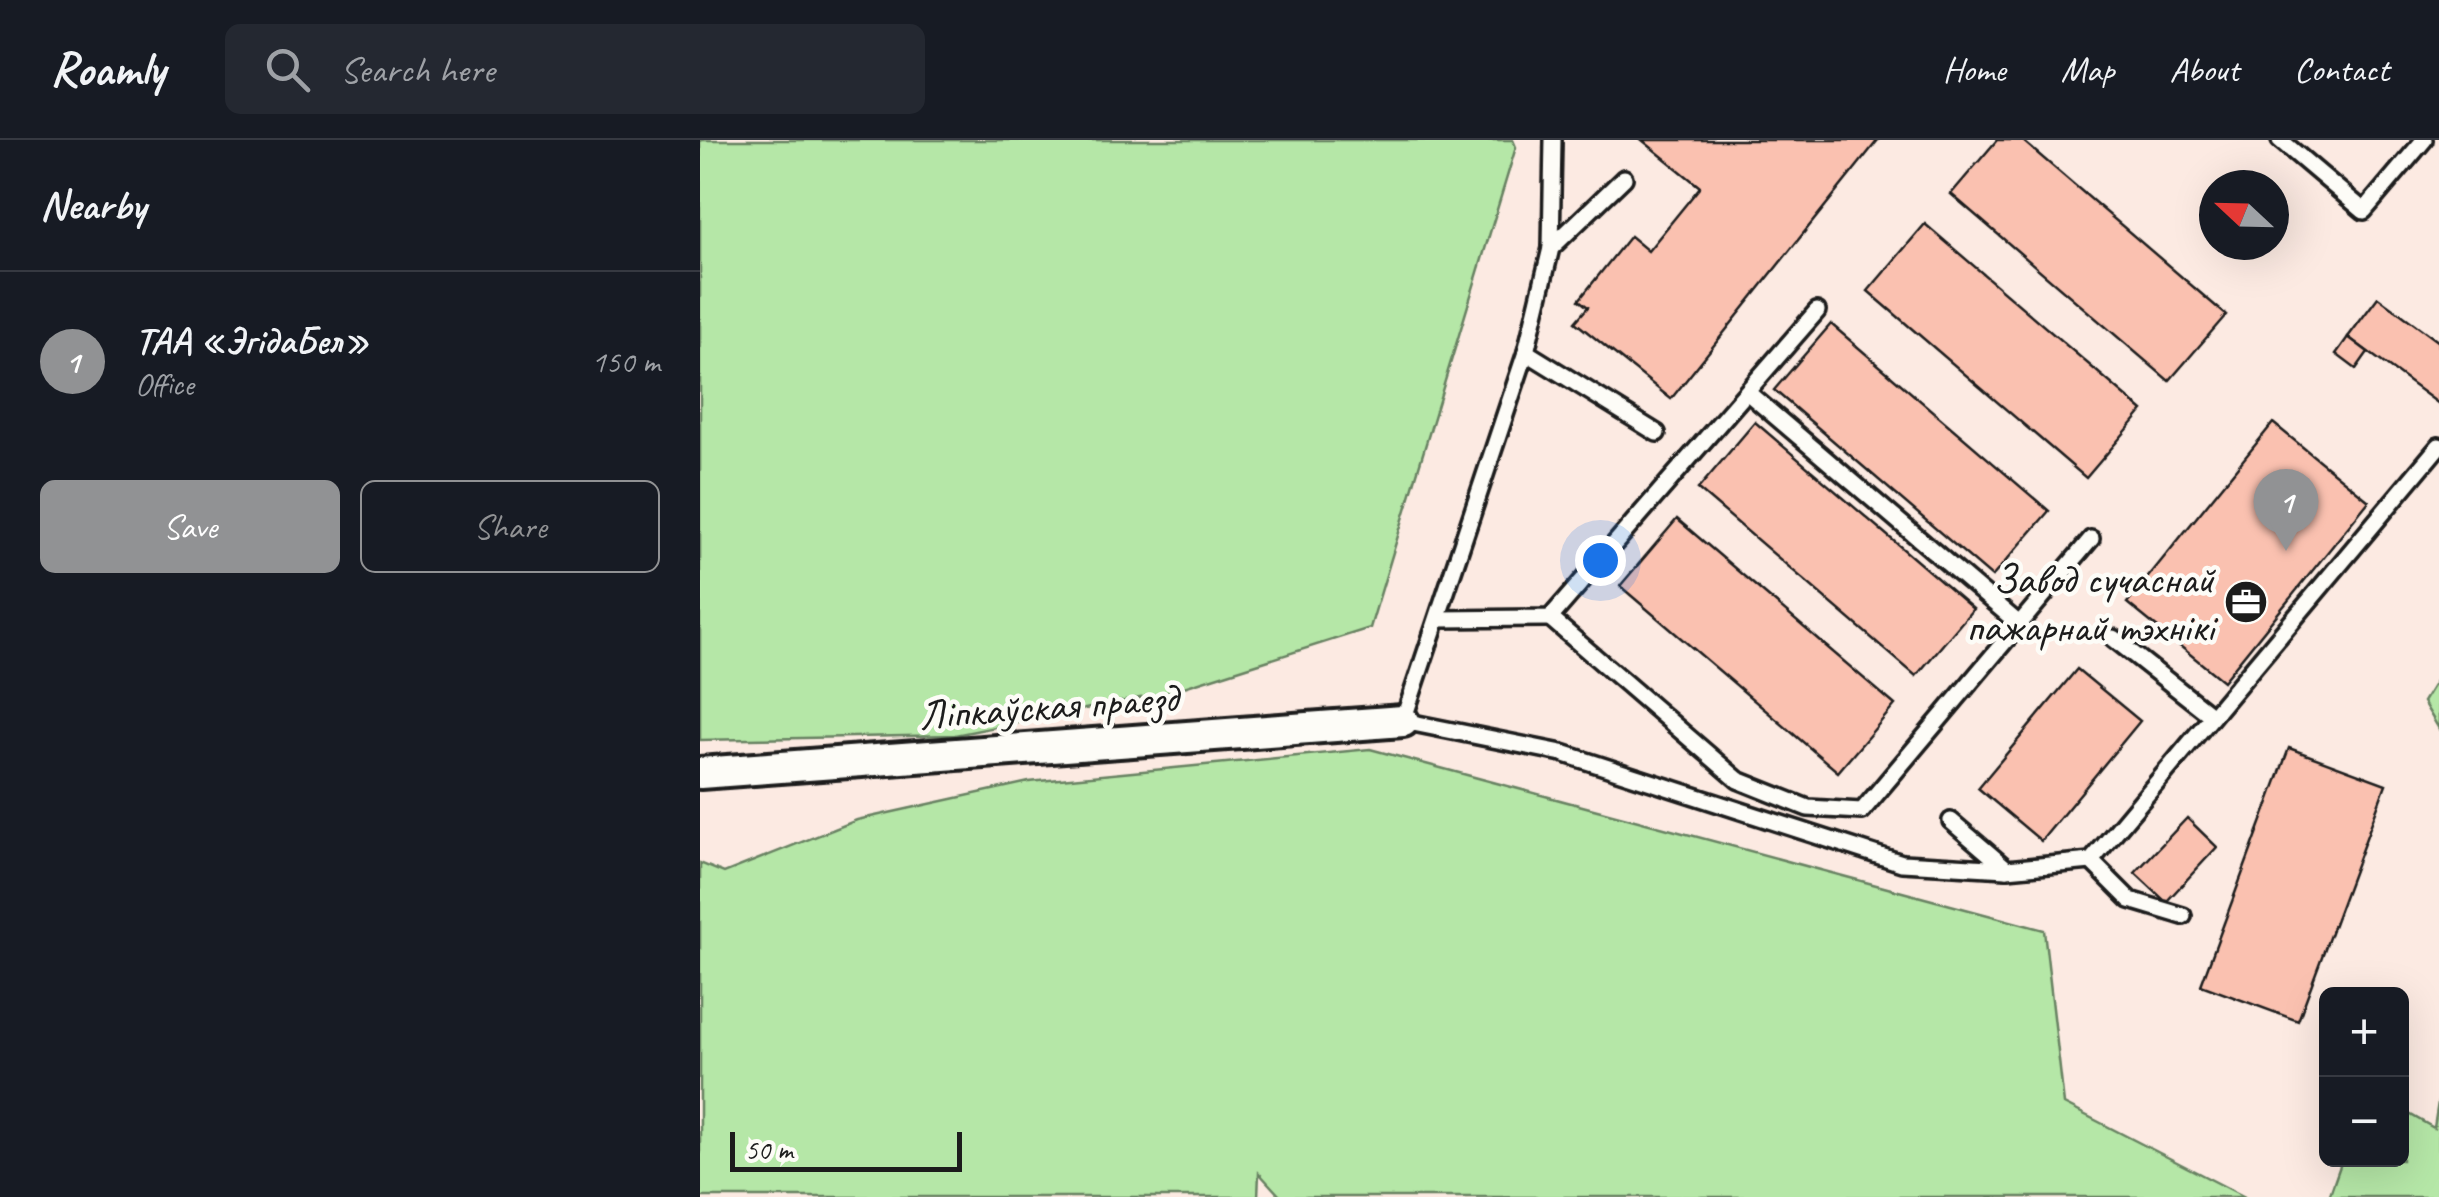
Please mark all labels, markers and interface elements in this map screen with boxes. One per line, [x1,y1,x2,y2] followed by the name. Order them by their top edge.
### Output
[225,24,925,114] search box
[50,39,165,99] text: Roamly
[260,42,315,97] icon: search
[340,46,495,93] text: Search here
[1943,47,2006,92] text: Home
[2061,47,2114,92] text: Map
[2169,47,2239,92] text: About
[2294,47,2389,92] text: Contact
[2199,170,2289,260] north arrow
[40,179,146,232] text: Nearby
[135,317,369,364] text: ТАА «ЭгідаБел»
[65,341,80,382] text: 1
[591,341,660,382] text: 150 m
[135,364,194,405] text: Office
[2254,468,2318,551] pin: 1
[40,480,340,573] button: Save
[360,480,660,573] button: Share
[1575,535,1626,586] your location
[1966,553,2219,654] place label: Завод сучаснай пажарнай тэхнікі
[2223,579,2269,625] office icon: Завод сучаснай пажарнай тэхнікі
[917,671,1184,742] street label: Ліпкаўская праезд
[2319,987,2409,1167] map controls
[2319,987,2409,1077] button: +
[2319,1077,2409,1167] button: −
[730,1127,962,1172] scale bar
[745,1132,793,1167] text: 50 m

